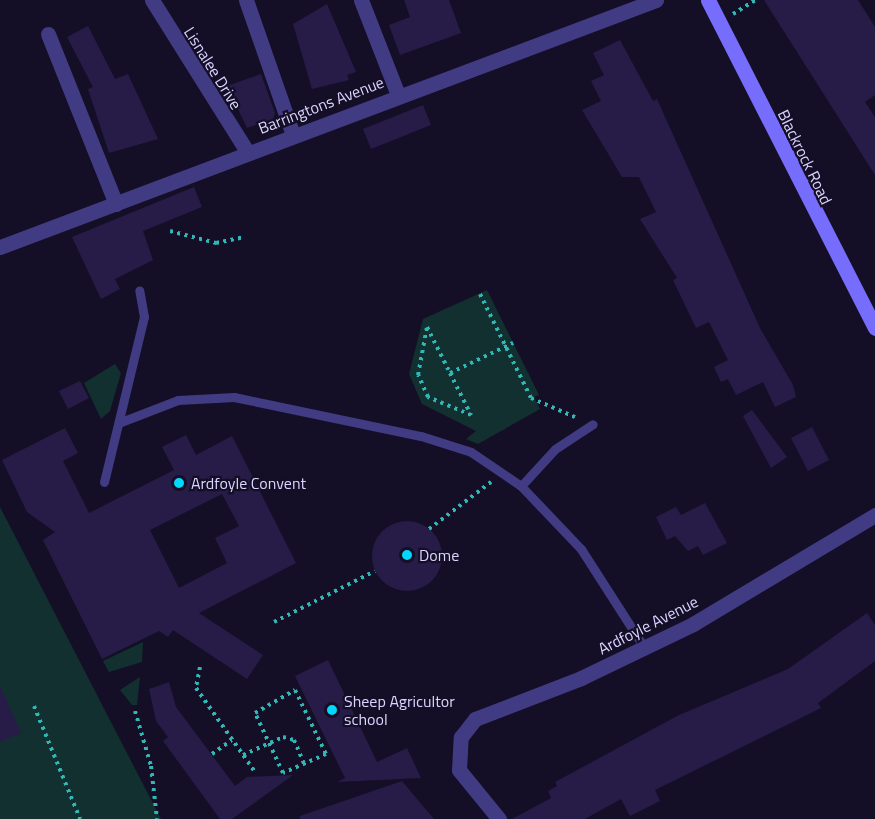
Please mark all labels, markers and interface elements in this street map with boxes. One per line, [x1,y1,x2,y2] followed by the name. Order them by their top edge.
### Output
[180,23,246,113] street label: Lisnalee Drive
[256,72,386,138] street label: Barringtons Avenue
[774,107,836,207] street label: Blackrock Road
[191,473,306,493] place label: Ardfoyle Convent
[172,476,186,490] marker: Ardfoyle Convent
[419,545,459,565] place label: Dome
[400,548,414,562] marker: Dome
[595,592,701,658] street label: Ardfoyle Avenue
[344,691,455,729] place label: Sheep Agricultor school
[325,703,339,717] marker: Sheep Agricultor school

